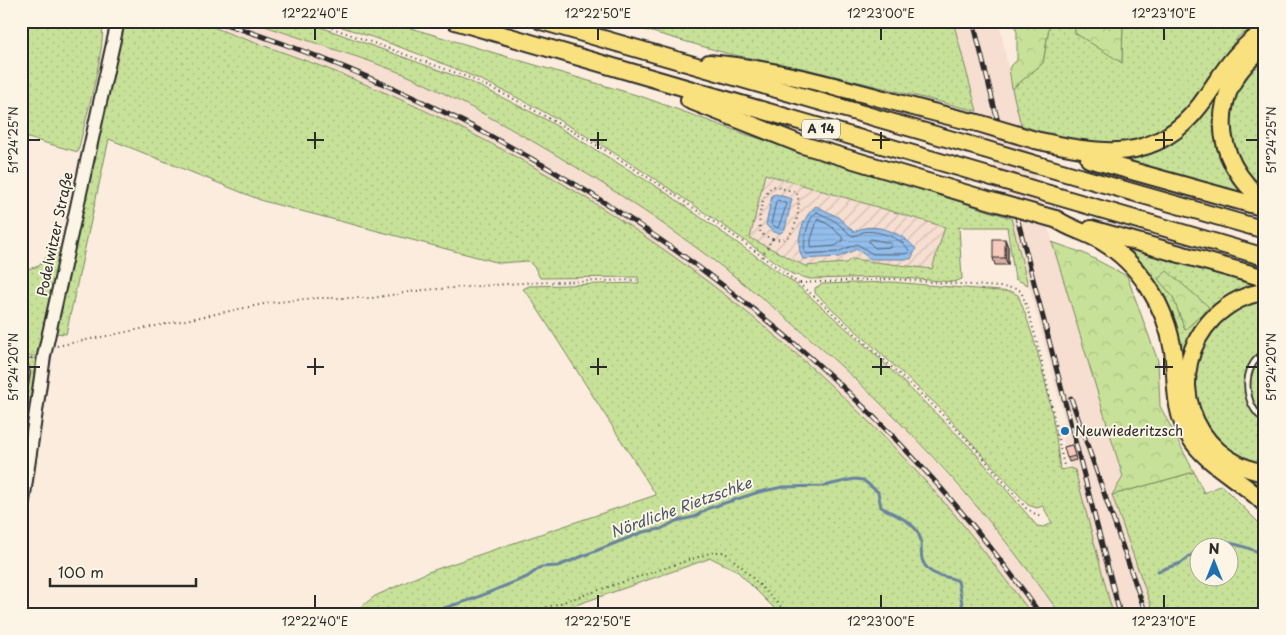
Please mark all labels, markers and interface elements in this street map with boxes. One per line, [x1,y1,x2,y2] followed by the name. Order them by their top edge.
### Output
[282,4,348,22] text: 12°22'40"E
[565,4,631,22] text: 12°22'50"E
[847,4,915,22] text: 12°23'00"E
[1132,4,1196,22] text: 12°23'10"E
[4,106,22,174] text: 51°24'25"N
[1262,106,1280,174] text: 51°24'25"N
[802,120,840,138] road number: A 14
[31,170,78,298] street label: Podelwitzer Straße
[4,333,22,401] text: 51°24'20"N
[1262,333,1280,401] text: 51°24'20"N
[1075,420,1183,441] place label: Neuwiederitzsch
[1059,425,1071,437] marker: Neuwiederitzsch
[607,470,755,543] water label: Nördliche Rietzschke
[1188,538,1238,588] north arrow
[1208,538,1220,559] text: N
[50,555,196,587] scale bar
[58,560,104,583] text: 100 m
[282,612,348,630] text: 12°22'40"E
[565,612,631,630] text: 12°22'50"E
[847,612,915,630] text: 12°23'00"E
[1132,612,1196,630] text: 12°23'10"E

